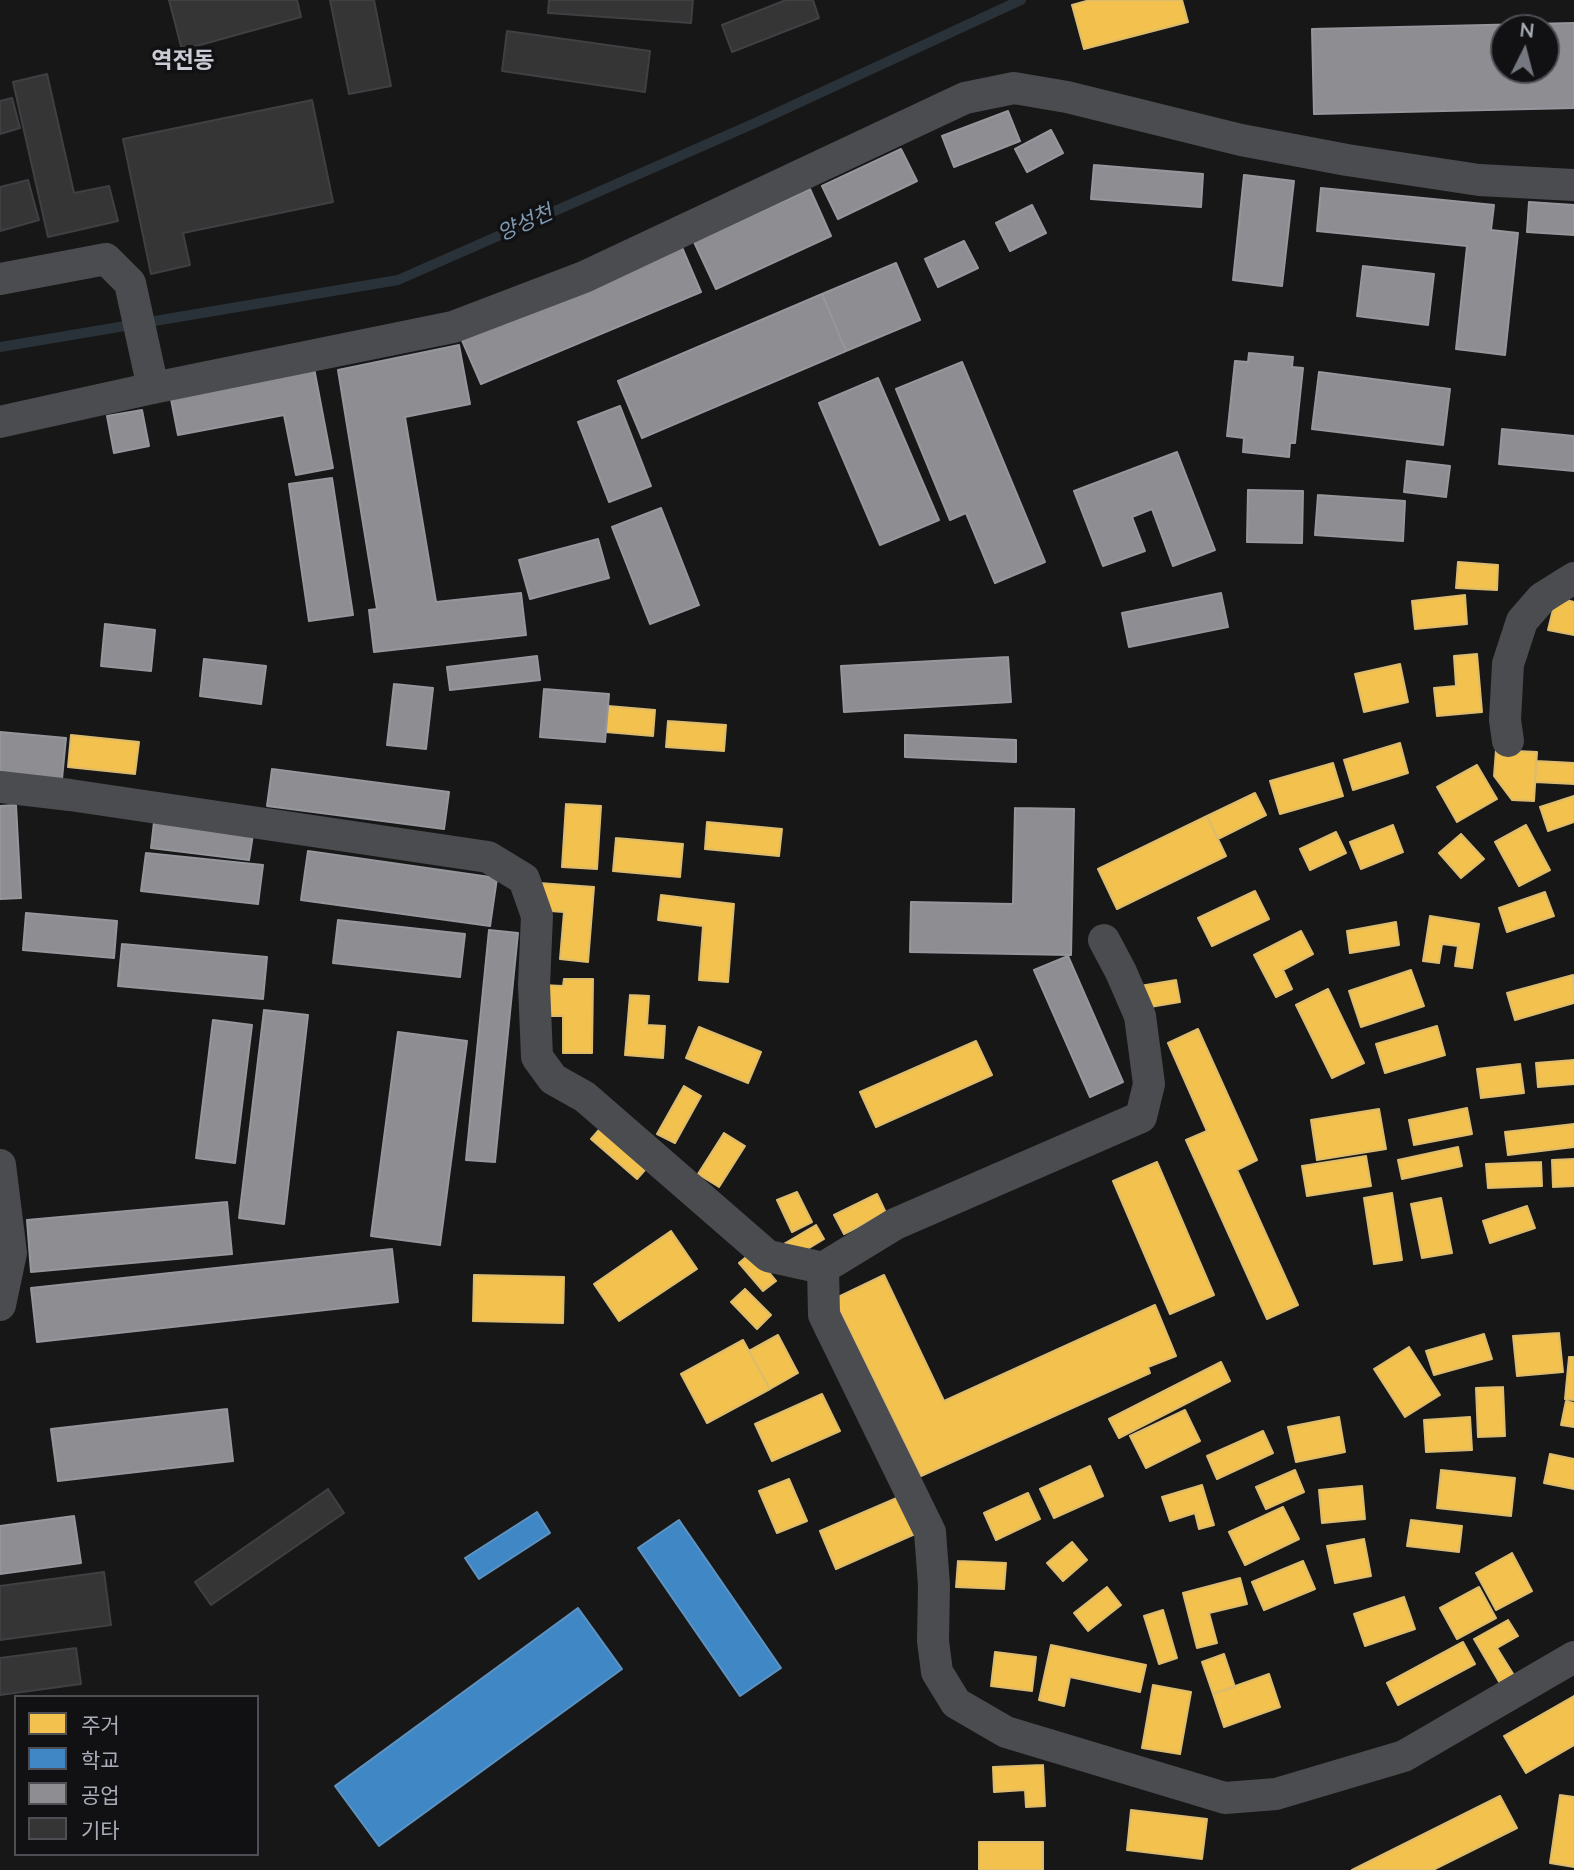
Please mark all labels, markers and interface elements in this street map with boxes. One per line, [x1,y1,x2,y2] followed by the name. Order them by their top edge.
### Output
[1490,14,1560,84] north arrow
[1519,17,1536,42] text: N
[151,47,215,75] district label: 역전동
[493,200,557,246] water label: 양성천
[14,1695,259,1856] legend
[81,1712,120,1737] text: 주거
[81,1747,120,1772] text: 학교
[81,1782,120,1807] text: 공업
[81,1817,120,1842] text: 기타

